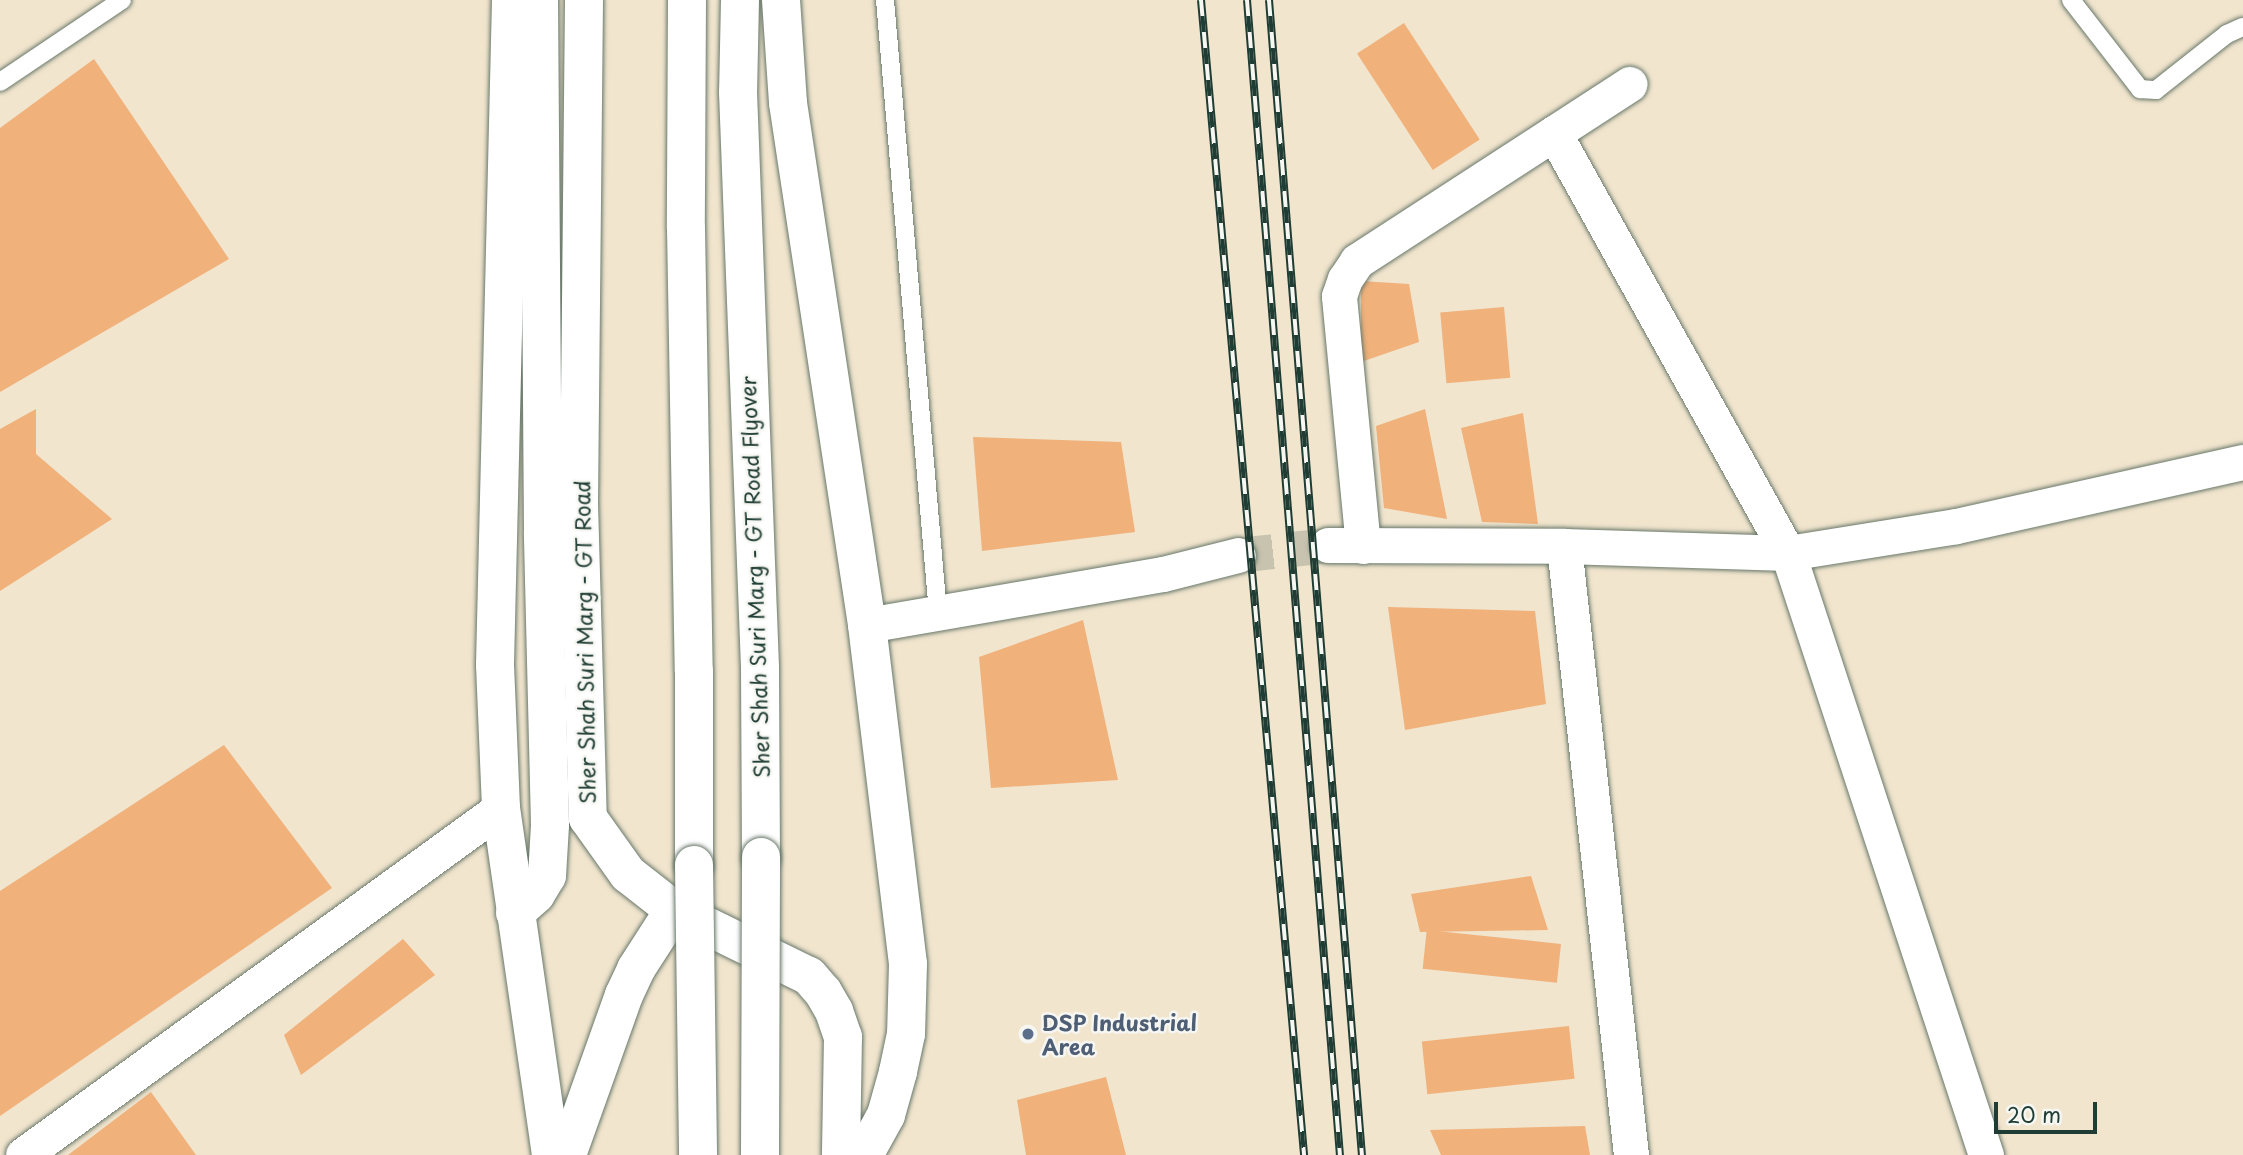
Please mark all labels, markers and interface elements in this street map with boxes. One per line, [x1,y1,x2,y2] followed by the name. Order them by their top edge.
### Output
[734,374,774,780] street label: Sher Shah Suri Marg - GT Road Flyover
[569,479,599,805] street label: Sher Shah Suri Marg - GT Road
[1042,1009,1197,1059] place label: DSP Industrial Area
[1020,1026,1036,1042] marker: DSP Industrial Area
[1998,1088,2101,1132] scale bar
[2007,1098,2061,1130] text: 20 m

